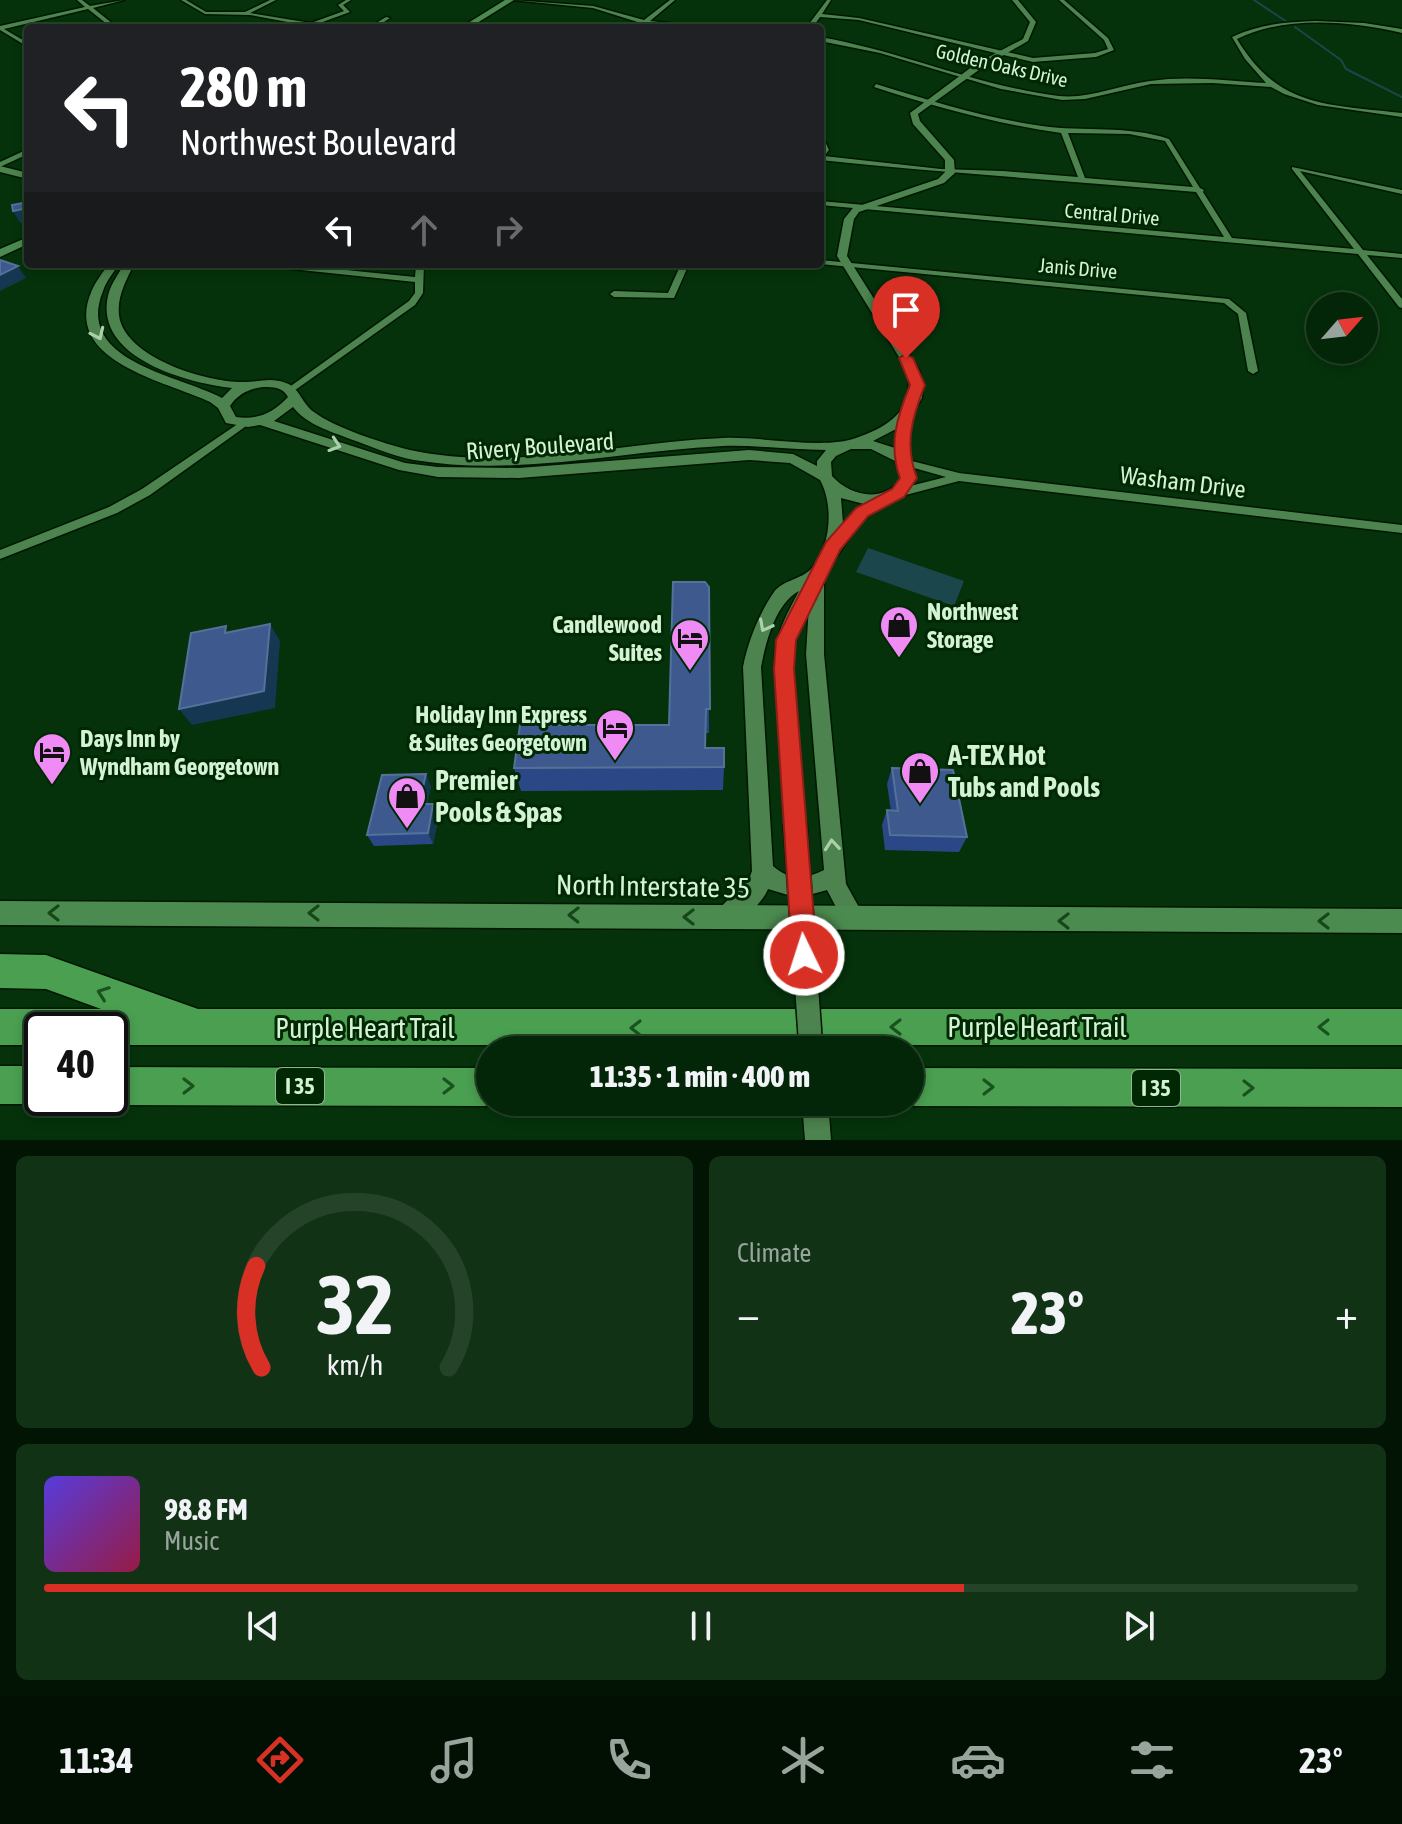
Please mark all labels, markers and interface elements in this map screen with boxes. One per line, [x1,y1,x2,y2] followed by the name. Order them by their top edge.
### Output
[934,39,1070,91] street label: Golden Oaks Drive
[180,55,307,119] text: 280 m
[48,56,152,160] icon: left
[180,121,457,163] text: Northwest Boulevard
[1064,198,1160,230] street label: Central Drive
[318,208,362,252] icon: left
[402,208,446,252] icon: ahead
[486,208,530,252] icon: right
[1038,253,1118,283] street label: Janis Drive
[872,276,940,358] pin
[884,288,928,332] icon: arrive
[1306,292,1378,364] north arrow
[1306,292,1378,364] map controls
[88,325,104,340] one-way arrow
[465,427,615,465] street label: Rivery Boulevard
[328,436,341,452] one-way arrow
[1119,461,1247,503] street label: Washam Drive
[927,598,1018,653] place label: Northwest Storage
[878,604,920,659] shop icon: Northwest Storage
[552,611,663,666] place label: Candlewood Suites
[669,617,711,672] hotel icon: Candlewood Suites
[760,617,775,632] one-way arrow
[409,701,588,756] place label: Holiday Inn Express & Suites Georgetown
[594,707,636,762] hotel icon: Holiday Inn Express & Suites Georgetown
[79,725,279,780] place label: Days Inn by Wyndham Georgetown
[31,731,73,786] hotel icon: Days Inn by Wyndham Georgetown
[947,739,1100,803] place label: A-TEX Hot Tubs and Pools
[899,750,941,805] shop icon: A-TEX Hot Tubs and Pools
[435,764,562,828] place label: Premier Pools & Spas
[386,775,428,830] shop icon: Premier Pools & Spas
[824,838,841,851] one-way arrow
[556,868,750,904] street label: North Interstate 35
[47,904,60,922] one-way arrow
[307,904,320,922] one-way arrow
[567,906,580,924] one-way arrow
[682,908,695,926] one-way arrow
[1057,912,1070,930] one-way arrow
[1317,912,1330,930] one-way arrow
[762,913,846,997] position arrow
[97,986,111,1003] one-way arrow
[947,1011,1127,1043] street label: Purple Heart Trail
[24,1012,128,1116] speed limit sign: 40
[275,1012,455,1044] street label: Purple Heart Trail
[1317,1018,1330,1036] one-way arrow
[629,1019,642,1037] one-way arrow
[889,1019,902,1036] one-way arrow
[590,1059,810,1093] text: 11:35 · 1 min · 400 m
[276,1068,324,1104] road number: I 35
[1132,1070,1180,1106] road number: I 35
[182,1077,195,1095] one-way arrow
[442,1077,455,1095] one-way arrow
[982,1079,995,1096] one-way arrow
[1242,1079,1255,1097] one-way arrow
[737,1238,811,1268] text: Climate
[315,1256,394,1352] text: 32
[1011,1278,1084,1347] text: 23°
[737,1288,760,1338] text: −
[1335,1288,1358,1338] text: +
[326,1348,383,1381] text: km/h
[164,1492,248,1526] text: 98.8 FM
[164,1526,219,1556] text: Music
[241,1604,285,1648] icon: previous
[679,1604,723,1648] icon: pause
[1117,1604,1161,1648] icon: next
[252,1732,308,1788] icon: directions
[426,1732,482,1788] icon: music
[601,1732,657,1788] icon: phone
[775,1732,831,1788] icon: climate
[950,1732,1006,1788] icon: car
[1124,1732,1180,1788] icon: filters
[59,1739,133,1781] text: 11:34
[1299,1739,1343,1781] text: 23°

